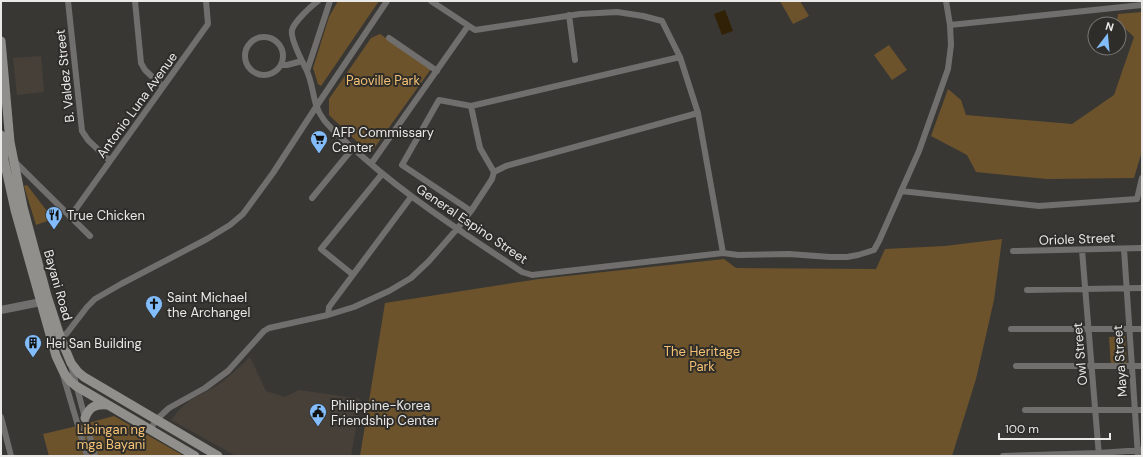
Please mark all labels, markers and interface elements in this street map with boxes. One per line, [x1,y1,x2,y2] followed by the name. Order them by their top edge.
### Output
[1087,16,1127,56] north arrow
[1104,19,1116,34] text: N
[52,29,78,123] street label: B. Valdez Street
[93,49,181,161] street label: Antonio Luna Avenue
[346,72,420,89] park label: Paoville Park
[332,124,434,156] place label: AFP Commissary Center
[309,129,329,154] supermarket icon: AFP Commissary Center
[413,180,531,268] street label: General Espino Street
[44,205,64,230] restaurant icon: True Chicken
[67,207,145,224] place label: True Chicken
[1039,229,1115,249] street label: Oriole Street
[40,248,76,322] street label: Bayani Road
[167,289,250,321] place label: Saint Michael the Archangel
[144,294,164,319] church icon: Saint Michael the Archangel
[1069,322,1091,386] street label: Owl Street
[1109,324,1131,398] street label: Maya Street
[23,333,43,358] building icon: Hei San Building
[46,335,142,352] place label: Hei San Building
[664,343,740,375] park label: The Heritage Park
[331,397,439,429] place label: Philippine-Korea Friendship Center
[308,402,328,427] public building icon: Philippine-Korea Friendship Center
[999,415,1110,441] scale bar
[77,421,145,453] park label: Libingan ng mga Bayani
[1005,421,1039,437] text: 100 m

